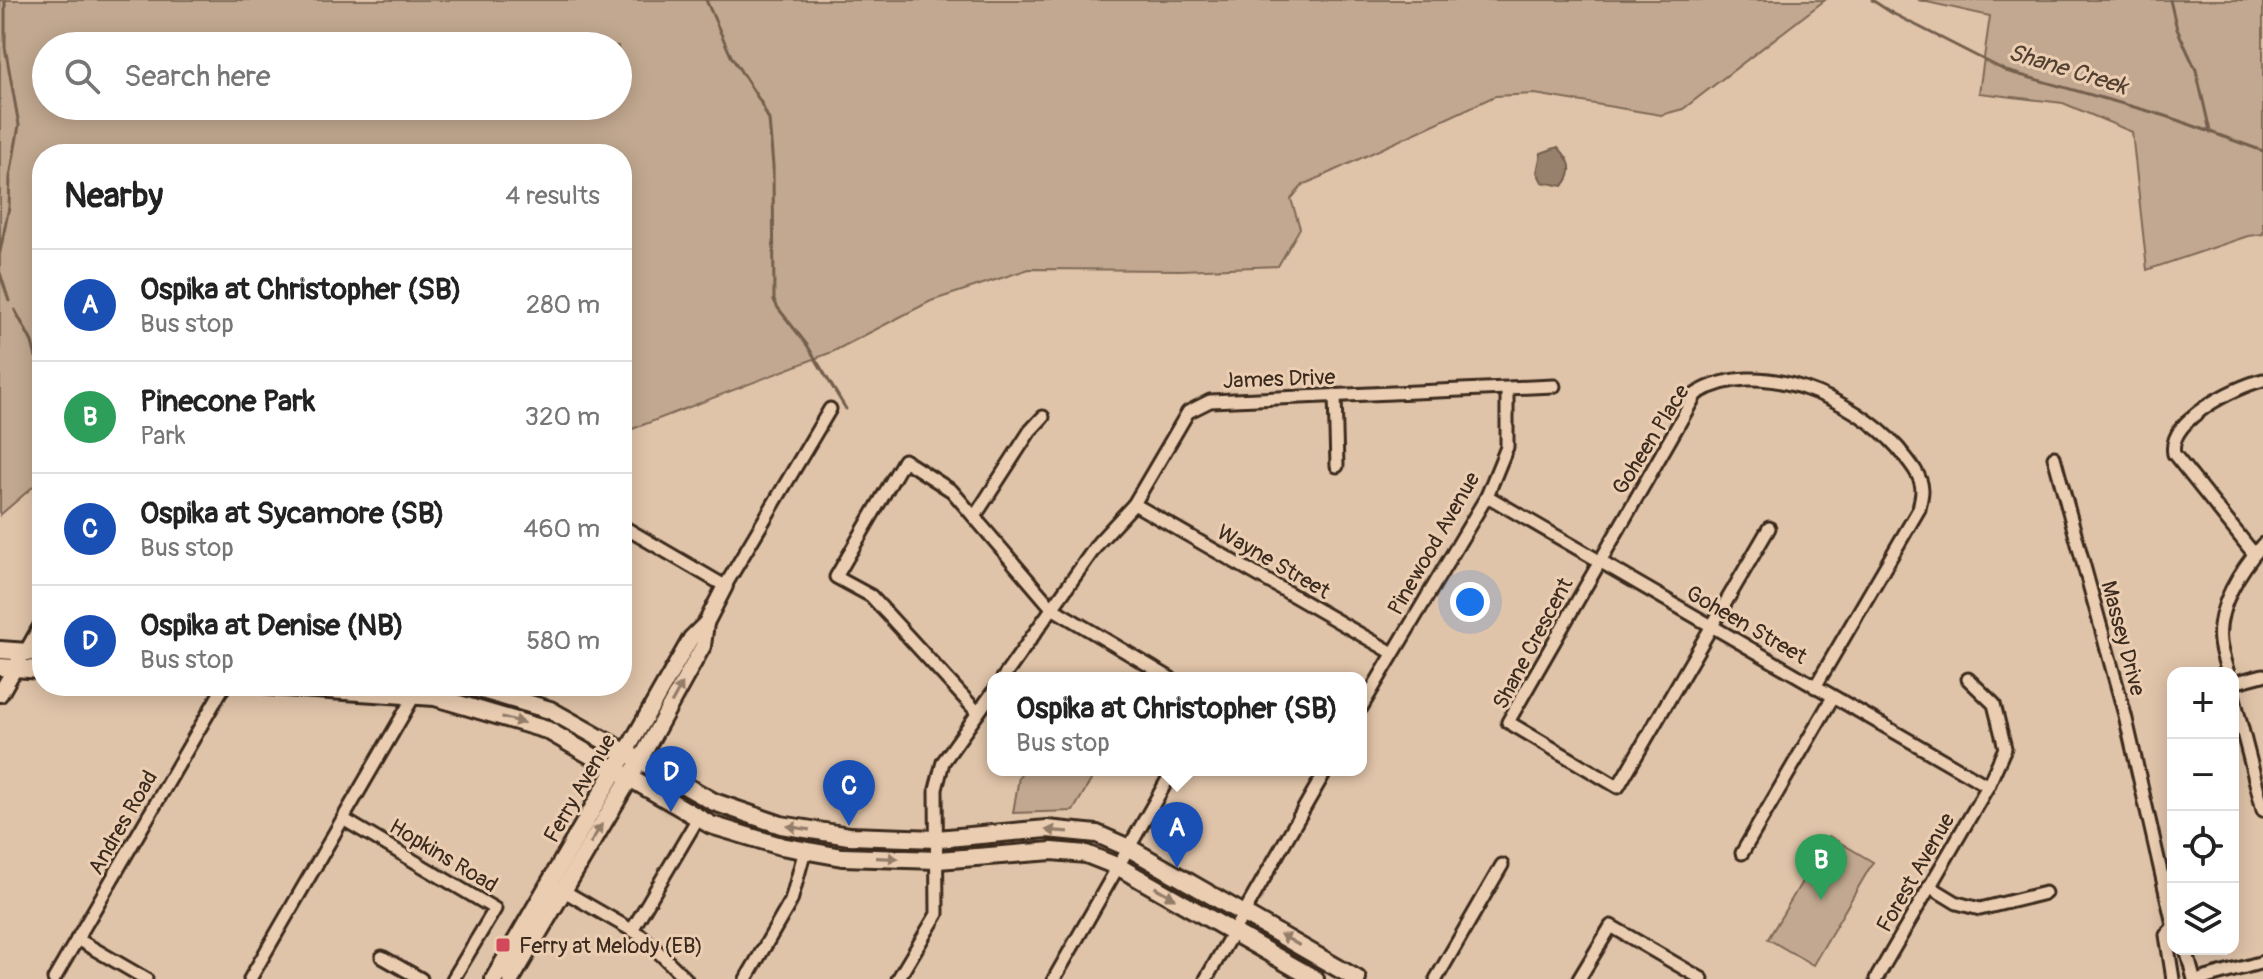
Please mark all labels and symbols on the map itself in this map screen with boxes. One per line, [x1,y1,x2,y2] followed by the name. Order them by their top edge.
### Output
[2005,38,2133,102] water label: Shane Creek
[1222,363,1336,395] street label: James Drive
[1606,379,1696,500] street label: Goheen Place
[1382,467,1486,620] street label: Pinewood Avenue
[1212,518,1335,606] street label: Wayne Street
[1486,573,1579,714] street label: Shane Crescent
[2094,578,2152,699] street label: Massey Drive
[1681,579,1812,671] street label: Goheen Street
[1450,582,1490,622] your location
[670,682,684,704] one-way arrow
[501,714,525,727] one-way arrow
[538,729,622,848] street label: Ferry Avenue
[645,746,697,812] pin: D
[823,760,875,826] pin: C
[82,765,164,880] street label: Andres Road
[1151,802,1203,868] pin: A
[1870,808,1961,937] street label: Forest Avenue
[384,813,503,899] street label: Hopkins Road
[786,821,811,833] one-way arrow
[589,823,603,845] one-way arrow
[1044,824,1069,837] one-way arrow
[1795,834,1847,900] pin: B
[875,852,900,865] one-way arrow
[1154,886,1177,900] one-way arrow
[519,932,703,960] place label: Ferry at Melody (EB)
[1278,933,1301,947] one-way arrow
[494,936,512,954] marker: Ferry at Melody (EB)

